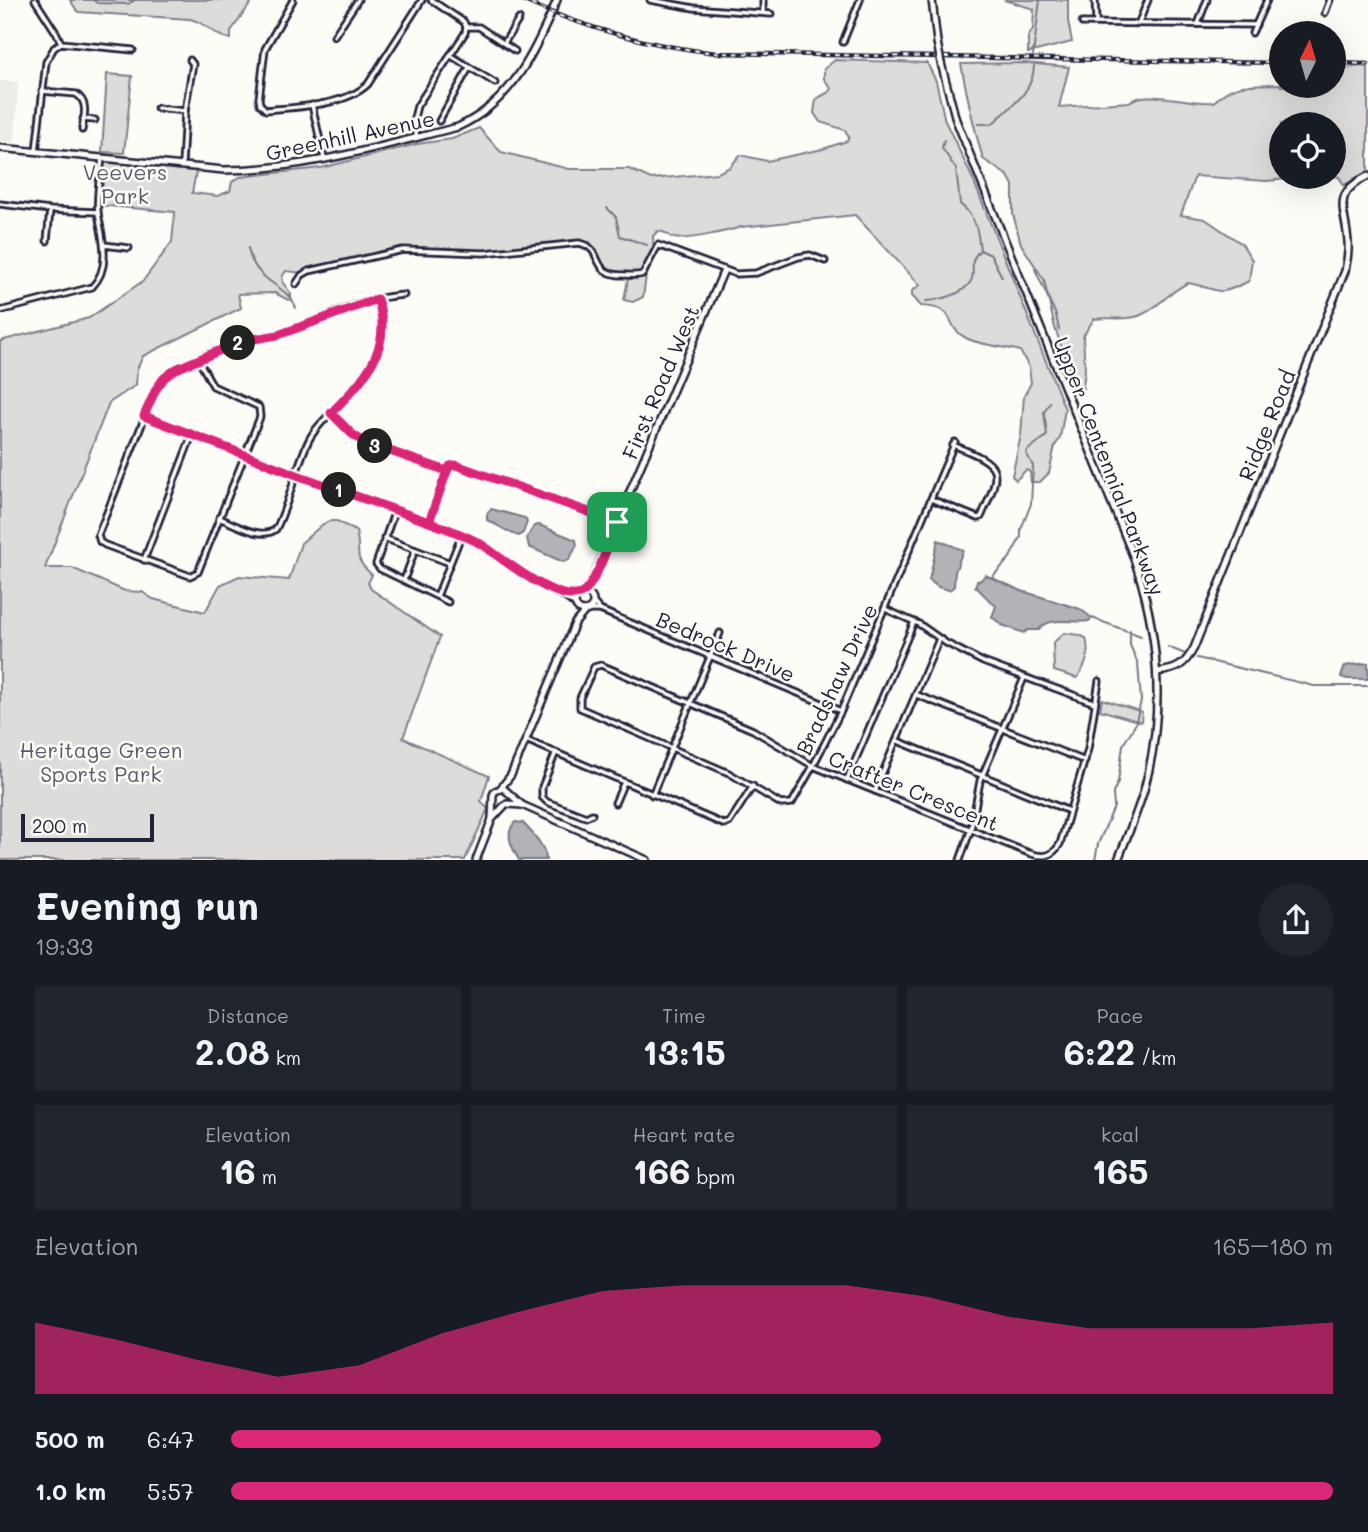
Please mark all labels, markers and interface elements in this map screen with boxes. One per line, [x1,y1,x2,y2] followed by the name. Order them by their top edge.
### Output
[1269,21,1346,98] north arrow
[1269,21,1346,189] map controls
[263,104,437,166] street label: Greenhill Avenue
[1269,112,1346,189] button: locate
[83,158,167,209] park label: Veevers Park
[615,301,705,463] street label: First Road West
[220,326,256,360] pin: 2
[232,330,243,355] text: 2
[1048,333,1172,599] street label: Upper Centennial Parkway
[1231,366,1301,484] street label: Ridge Road
[358,428,392,464] pin: 3
[369,433,380,458] text: 3
[322,472,356,508] pin: 1
[334,477,343,502] text: 1
[587,492,647,552] pin
[598,503,636,541] icon: arrive
[789,599,883,759] street label: Bradshaw Drive
[653,605,799,687] street label: Bedrock Drive
[20,736,182,787] park label: Heritage Green Sports Park
[825,744,1003,836] street label: Crafter Crescent
[21,811,154,843] scale bar
[32,813,87,838] text: 200 m
[35,880,259,930] text: Evening run
[1259,883,1333,957] button: share
[35,931,93,961] text: 19:33
[207,1003,289,1028] text: Distance
[662,1003,706,1028] text: Time
[1097,1003,1143,1028] text: Pace
[195,1028,270,1074] text: 2.08
[642,1028,726,1074] text: 13:15
[1064,1028,1135,1074] text: 6:22
[270,1045,301,1070] text: km
[1135,1045,1176,1070] text: /km
[205,1122,291,1147] text: Elevation
[633,1122,735,1147] text: Heart rate
[1101,1122,1139,1147] text: kcal
[219,1147,256,1193] text: 16
[633,1147,690,1193] text: 166
[1091,1147,1149,1193] text: 165
[256,1164,277,1189] text: m
[690,1164,735,1189] text: bpm
[35,1231,138,1261] text: Elevation
[1213,1231,1333,1261] text: 165–180 m
[35,1424,105,1454] text: 500 m
[147,1424,194,1454] text: 6:47
[35,1476,106,1506] text: 1.0 km
[147,1476,194,1506] text: 5:57

